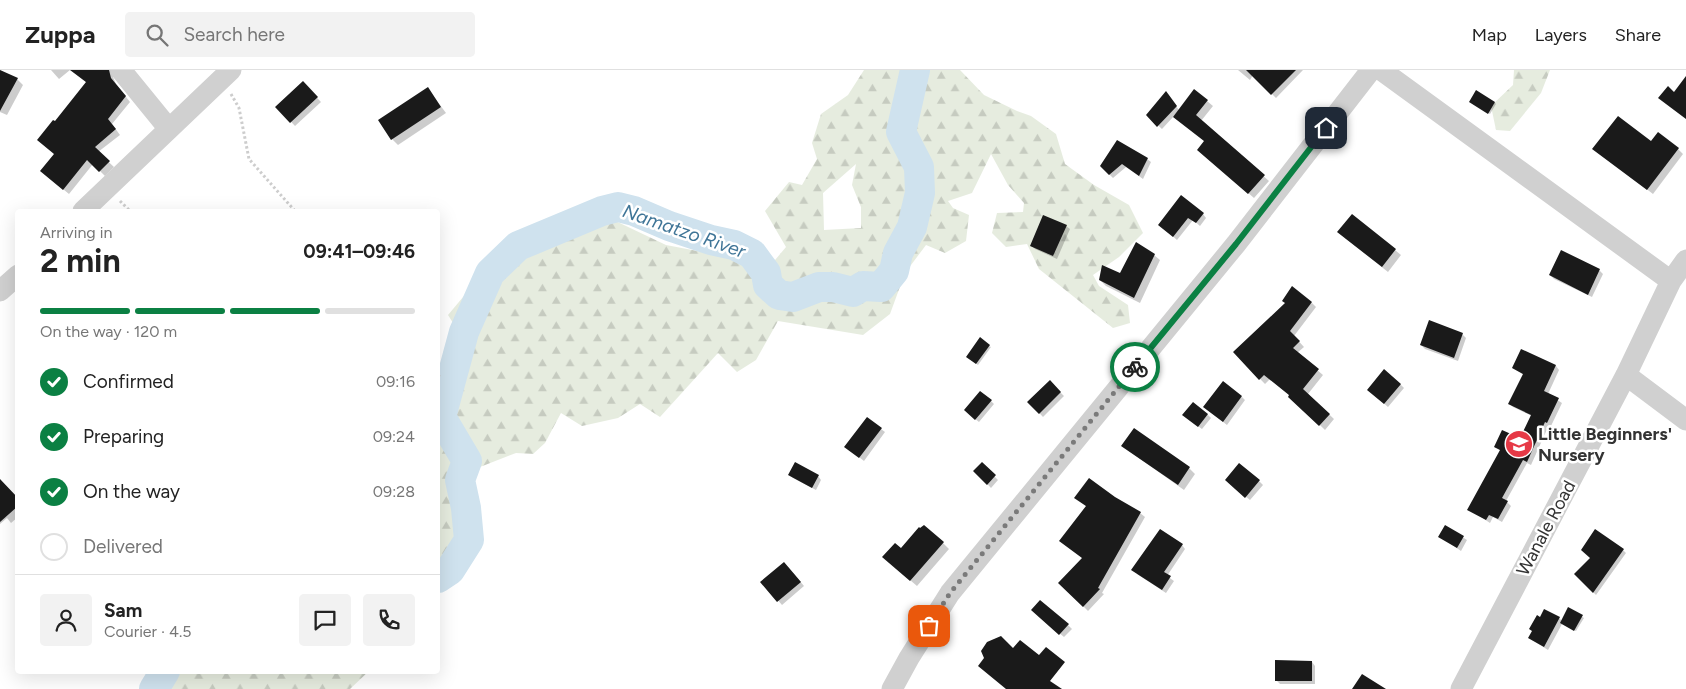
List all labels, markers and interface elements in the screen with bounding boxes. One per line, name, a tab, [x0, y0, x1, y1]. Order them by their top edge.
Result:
search box	[125, 12, 475, 57]
text: Zuppa	[25, 20, 95, 49]
icon: search	[143, 21, 171, 49]
text: Search here	[183, 23, 285, 46]
text: Map	[1472, 24, 1507, 46]
text: Layers	[1535, 24, 1587, 46]
text: Share	[1615, 24, 1661, 46]
pin	[1305, 107, 1347, 149]
icon: home	[1312, 114, 1340, 142]
water label: Namatzo River	[620, 199, 749, 263]
text: Arriving in	[40, 223, 112, 242]
text: 09:41–09:46	[303, 240, 415, 263]
text: 2 min	[40, 242, 121, 280]
text: On the way · 120 m	[40, 322, 177, 341]
courier	[1110, 342, 1160, 392]
icon: bike	[1121, 353, 1149, 381]
icon: check	[40, 368, 68, 396]
text: Confirmed	[83, 370, 174, 393]
text: 09:16	[376, 372, 415, 391]
icon: check	[40, 423, 68, 451]
place label: Little Beginners' Nursery	[1538, 423, 1672, 466]
text: Preparing	[83, 425, 164, 448]
text: 09:24	[373, 427, 415, 446]
school or university icon: Little Beginners' Nursery	[1504, 429, 1534, 459]
street label: Wanale Road	[1512, 477, 1580, 579]
icon: check	[40, 478, 68, 506]
text: On the way	[83, 480, 180, 503]
text: 09:28	[373, 482, 415, 501]
text: Delivered	[83, 535, 163, 558]
button: person	[40, 594, 92, 646]
button: chat	[299, 594, 351, 646]
button: phone	[363, 594, 415, 646]
text: Sam	[104, 599, 142, 622]
pin	[908, 605, 950, 647]
icon: bag	[915, 612, 943, 640]
text: Courier · 4.5	[104, 622, 191, 641]

